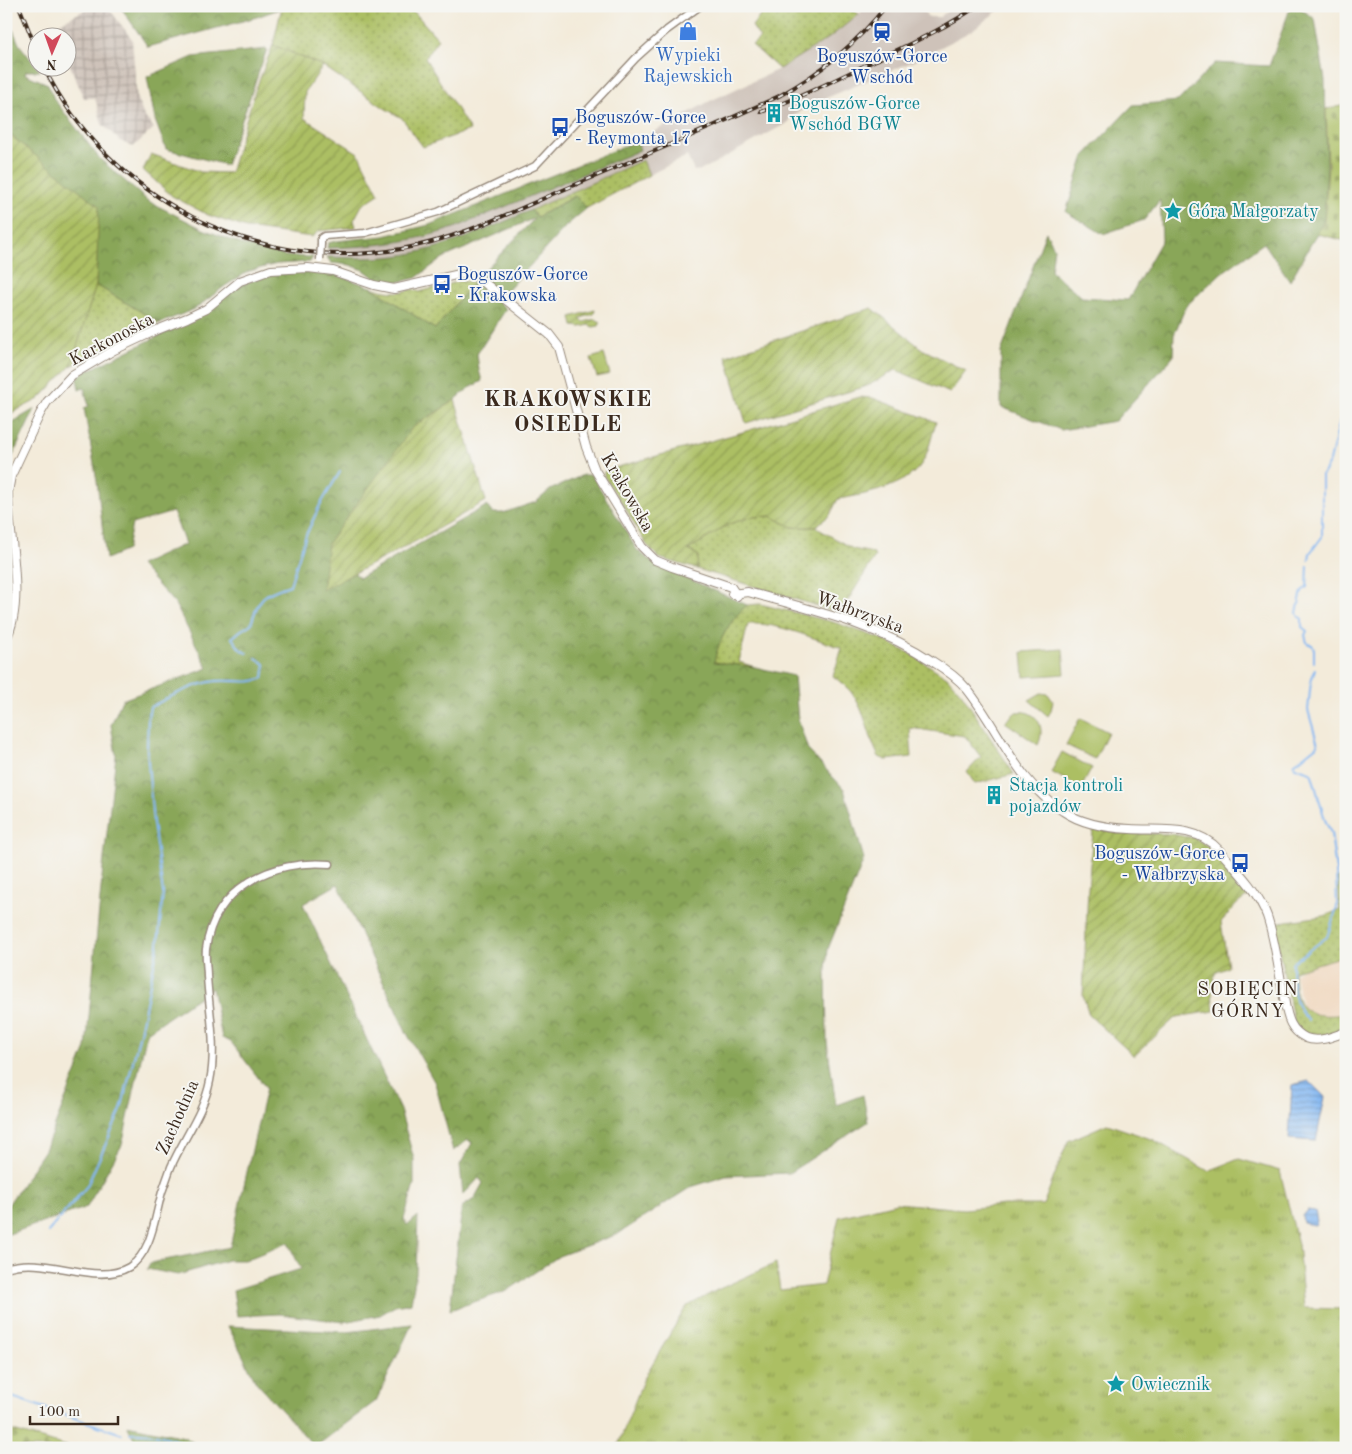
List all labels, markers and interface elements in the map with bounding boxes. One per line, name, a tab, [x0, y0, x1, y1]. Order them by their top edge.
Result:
shop icon: Wypieki Rajewskich	[677, 20, 699, 42]
station icon: Boguszów-Gorce Wschód	[871, 21, 893, 43]
north arrow	[28, 28, 78, 78]
place label: Wypieki Rajewskich	[643, 47, 733, 86]
place label: Boguszów-Gorce Wschód	[816, 48, 948, 87]
text: N	[46, 57, 57, 71]
place label: Boguszów-Gorce Wschód BGW	[789, 95, 920, 134]
building icon: Boguszów-Gorce Wschód BGW	[763, 102, 785, 124]
place label: Boguszów-Gorce - Reymonta 17	[575, 109, 706, 148]
bus stop icon: Boguszów-Gorce - Reymonta 17	[549, 116, 571, 138]
place icon: Góra Małgorzaty	[1162, 200, 1184, 222]
place label: Góra Małgorzaty	[1188, 203, 1319, 221]
place label: Boguszów-Gorce - Krakowska	[457, 266, 588, 305]
bus stop icon: Boguszów-Gorce - Krakowska	[431, 273, 453, 295]
street label: Karkonoska	[66, 310, 157, 370]
district label: KRAKOWSKIE OSIEDLE	[484, 389, 652, 436]
street label: Krakowska	[597, 450, 657, 535]
street label: Wałbrzyska	[813, 589, 906, 637]
place label: Stacja kontroli pojazdów	[1009, 777, 1123, 816]
building icon: Stacja kontroli pojazdów	[983, 784, 1005, 806]
place label: Boguszów-Gorce - Wałbrzyska	[1094, 845, 1225, 884]
bus stop icon: Boguszów-Gorce - Wałbrzyska	[1229, 852, 1251, 874]
district label: SOBIĘCIN GÓRNY	[1197, 981, 1299, 1022]
street label: Zachodnia	[153, 1077, 202, 1158]
place icon: Owiecznik	[1105, 1373, 1127, 1395]
place label: Owiecznik	[1131, 1376, 1210, 1394]
scale bar	[30, 1394, 118, 1426]
text: 100 m	[38, 1405, 80, 1420]

